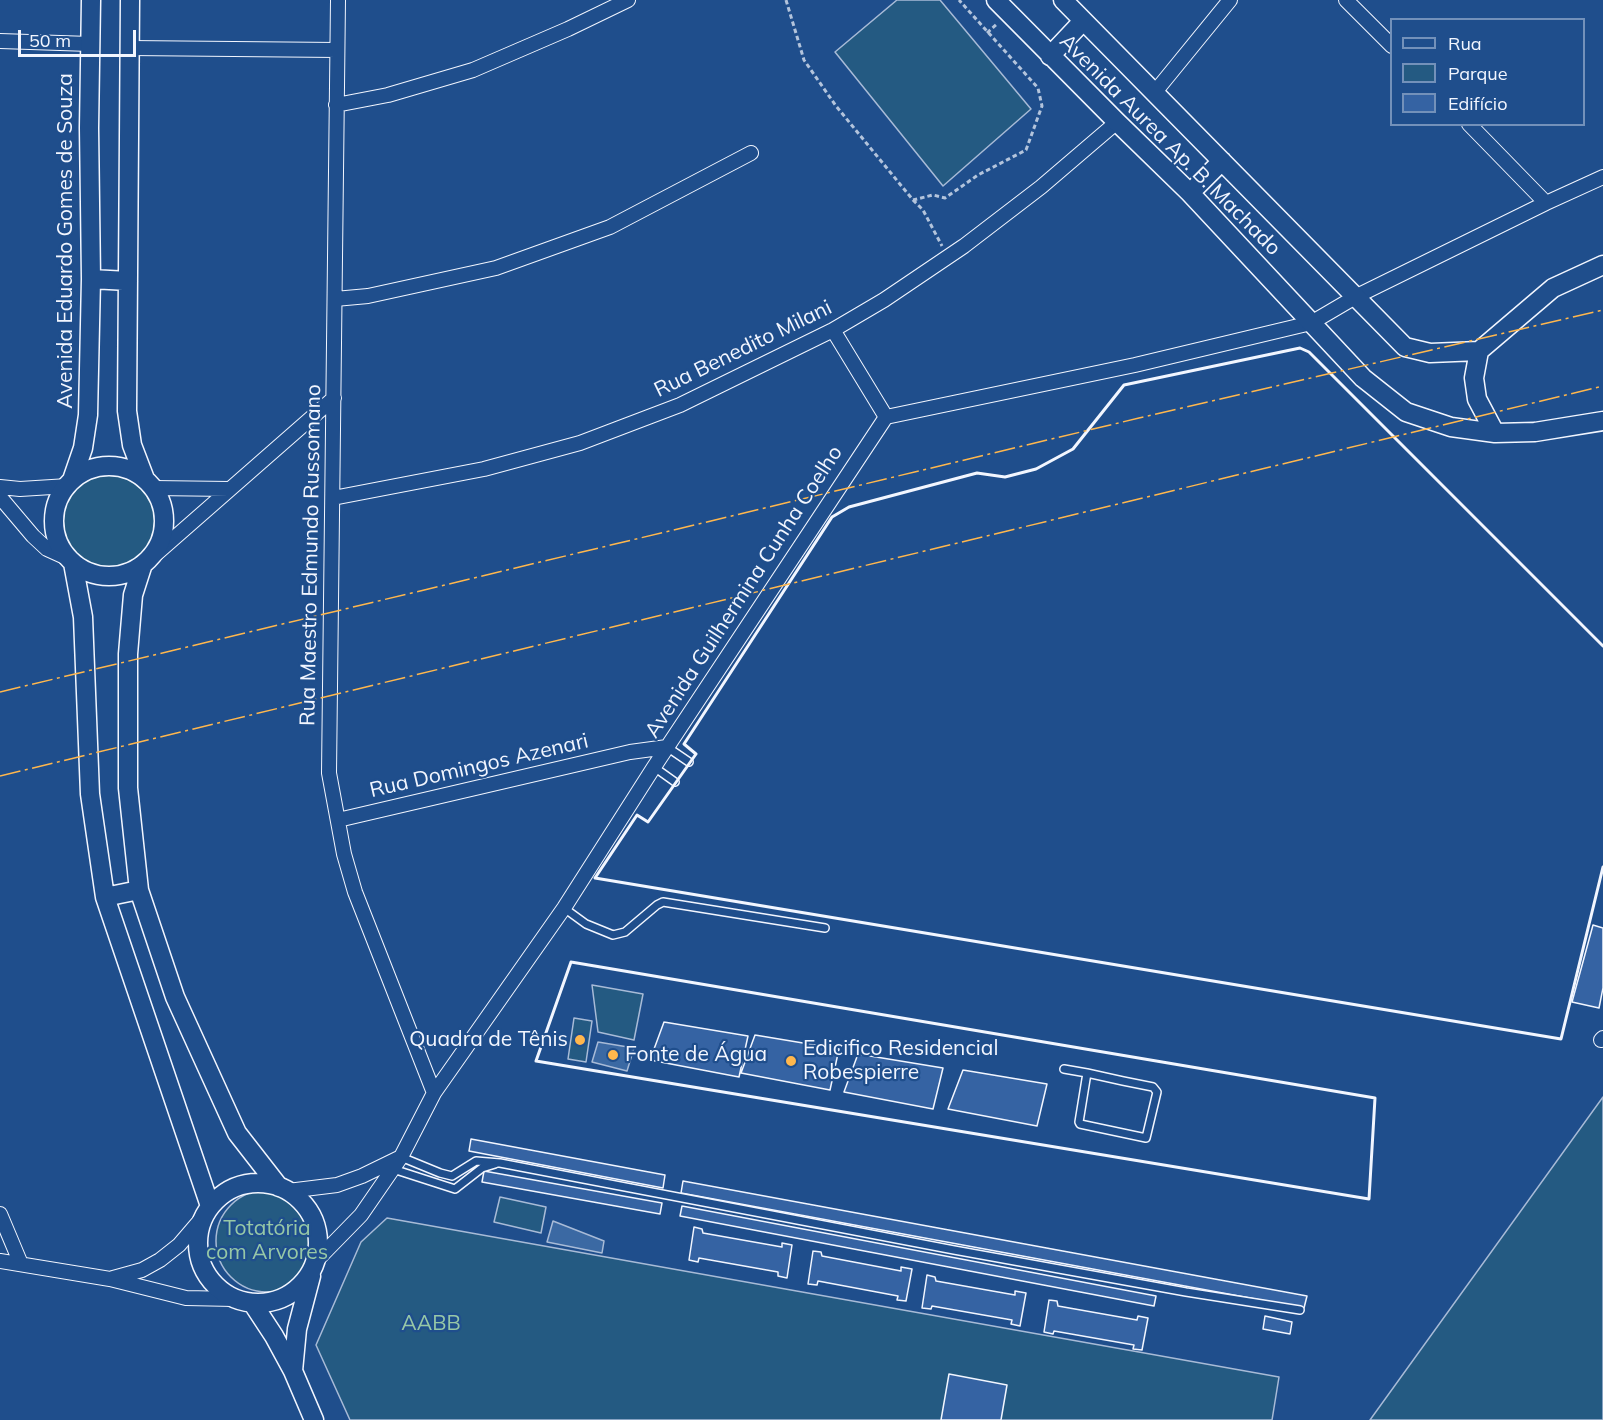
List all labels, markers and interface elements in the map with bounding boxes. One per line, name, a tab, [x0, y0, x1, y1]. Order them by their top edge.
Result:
scale bar	[21, 18, 140, 56]
legend	[1390, 18, 1585, 126]
text: 50 m	[29, 29, 71, 52]
street label: Avenida Aurea Ap. B. Machado	[1054, 29, 1286, 261]
text: Rua	[1448, 32, 1482, 55]
text: Parque	[1448, 62, 1507, 85]
street label: Avenida Eduardo Gomes de Souza	[53, 73, 79, 409]
text: Edifício	[1448, 92, 1507, 115]
street label: Rua Benedito Milani	[650, 295, 836, 403]
street label: Rua Maestro Edmundo Russomano	[295, 384, 327, 726]
street label: Avenida Guilhermina Cunha Coelho	[640, 441, 848, 743]
street label: Rua Domingos Azenari	[367, 729, 591, 803]
place label: Quadra de Tênis	[409, 1027, 568, 1053]
marker: Quadra de Tênis	[573, 1033, 587, 1047]
place label: Edicifico Residencial Robespierre	[803, 1036, 998, 1086]
place label: Fonte de Água	[625, 1042, 767, 1068]
marker: Fonte de Água	[606, 1048, 620, 1062]
marker: Edicifico Residencial Robespierre	[784, 1054, 798, 1068]
park label: Totatória com Arvores	[206, 1216, 328, 1266]
park label: AABB	[401, 1311, 461, 1337]

